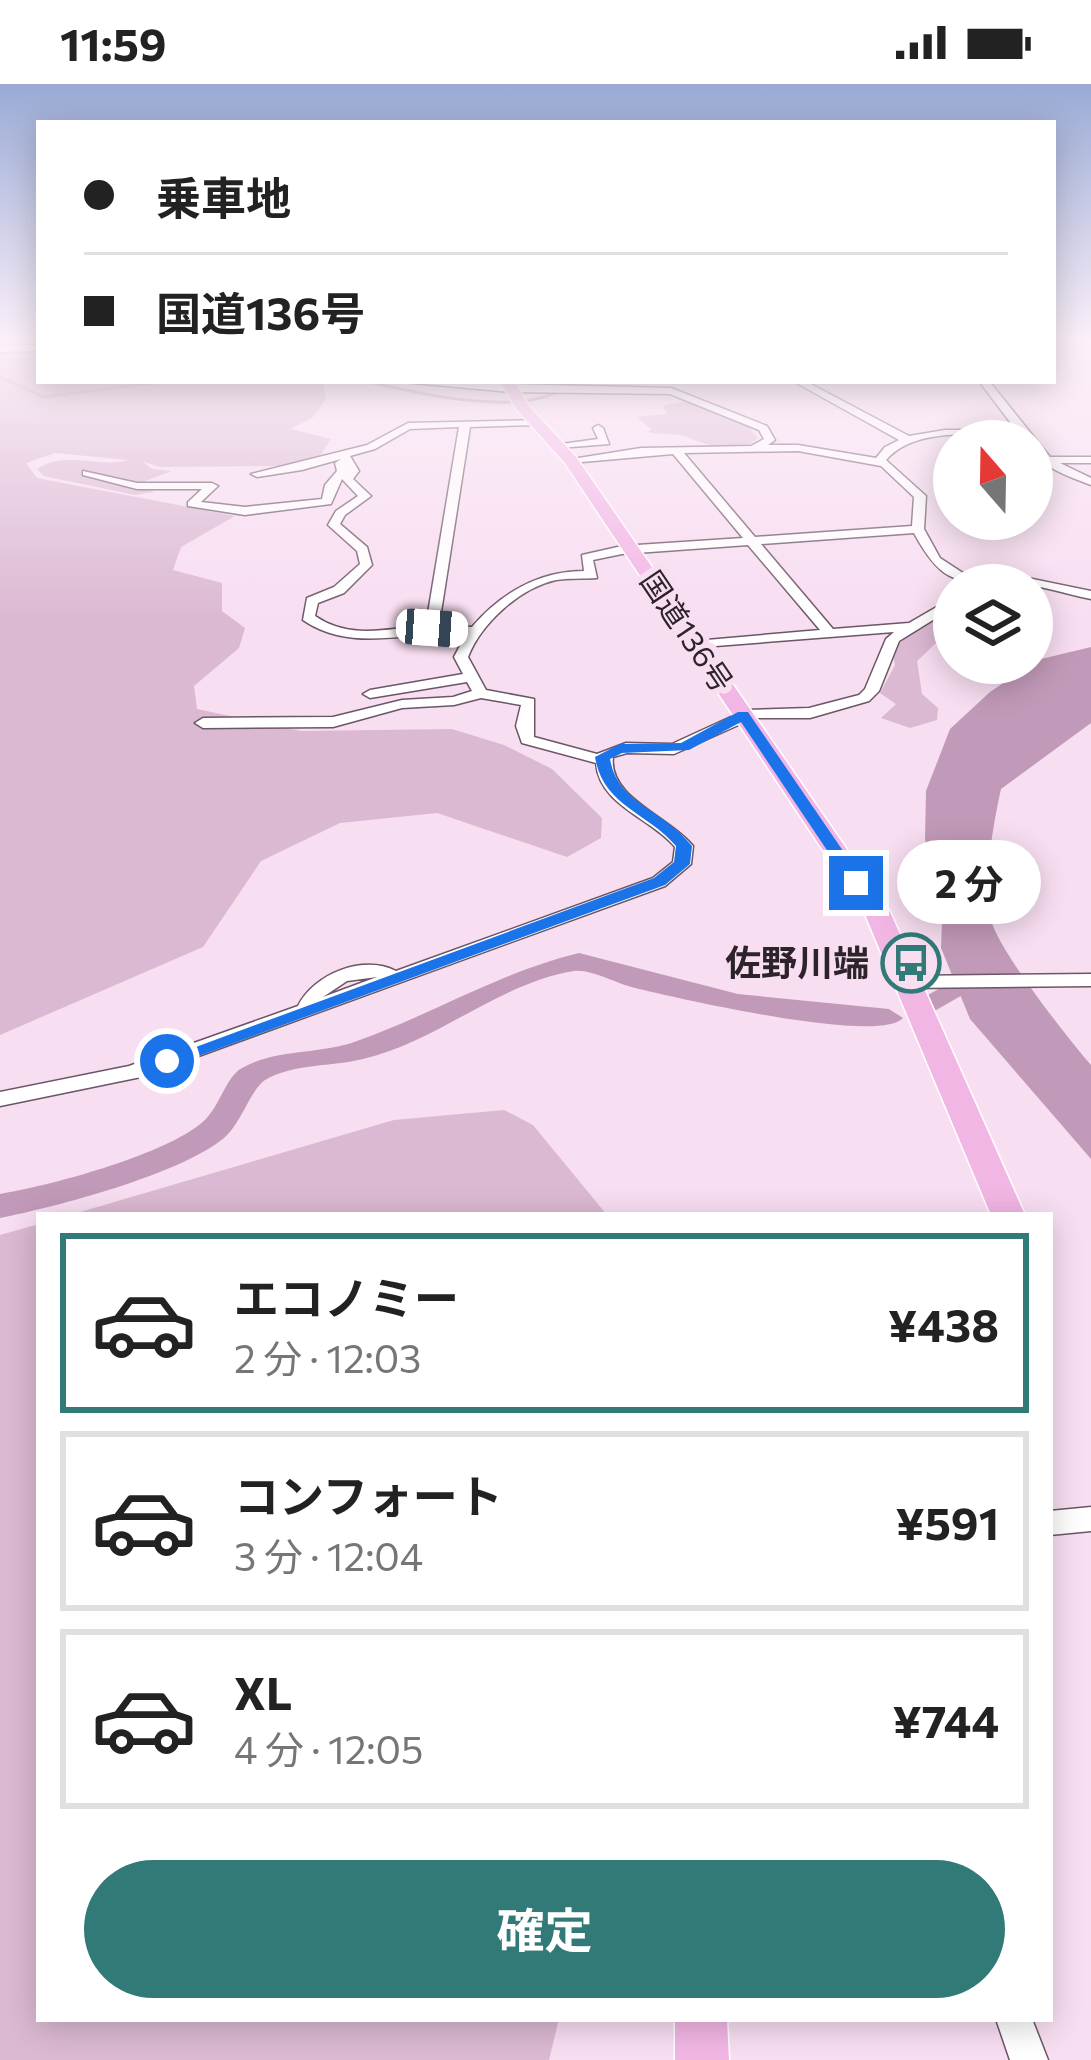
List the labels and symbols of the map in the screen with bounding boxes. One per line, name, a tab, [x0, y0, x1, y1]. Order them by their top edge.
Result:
north arrow	[933, 420, 1053, 540]
street label: 国道136号	[634, 563, 742, 698]
car	[395, 608, 469, 648]
callout: 2 分	[898, 841, 1042, 925]
route end	[829, 856, 883, 910]
bus stop icon: 佐野川端	[880, 932, 942, 994]
place label: 佐野川端	[725, 939, 869, 983]
route start	[140, 1034, 194, 1088]

